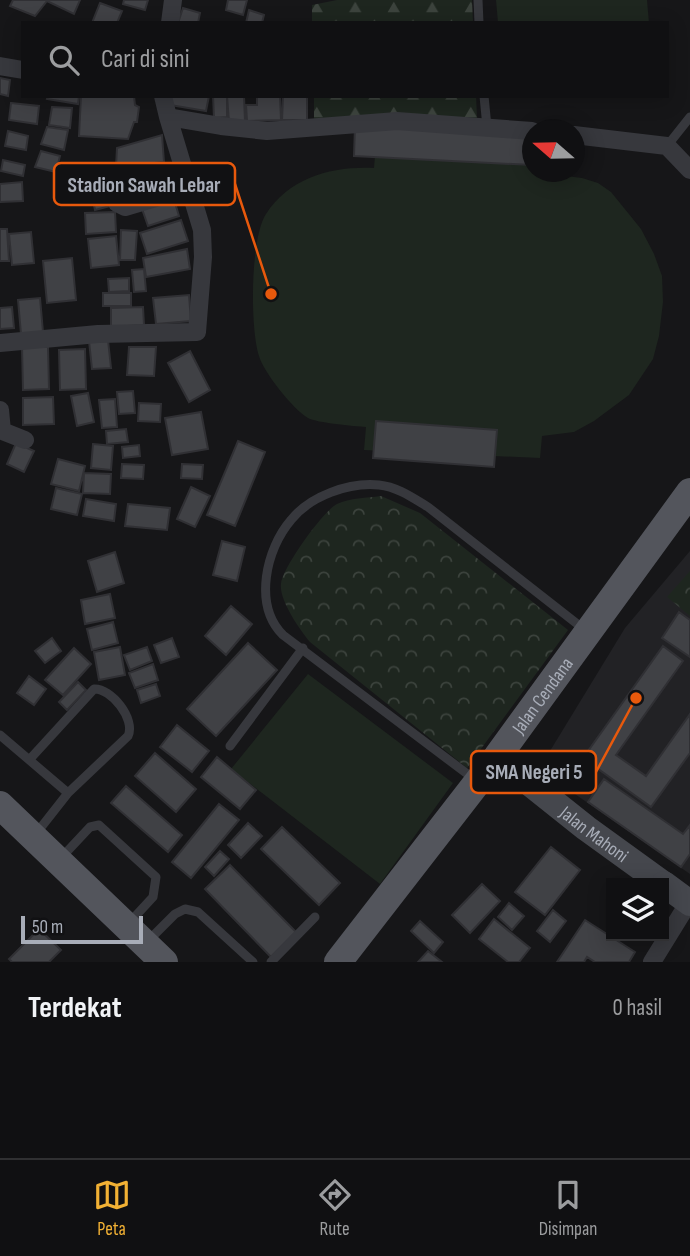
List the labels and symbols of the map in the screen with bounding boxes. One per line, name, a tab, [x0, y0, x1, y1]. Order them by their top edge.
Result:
north arrow	[522, 119, 585, 182]
callout: Stadion Sawah Lebar	[54, 163, 235, 205]
text: Stadion Sawah Lebar	[67, 173, 221, 198]
street label: Jalan Cendana	[507, 653, 579, 739]
callout: SMA Negeri 5	[471, 751, 596, 793]
text: SMA Negeri 5	[485, 760, 583, 785]
street label: Jalan Mahoni	[554, 801, 632, 868]
scale bar	[21, 913, 144, 945]

